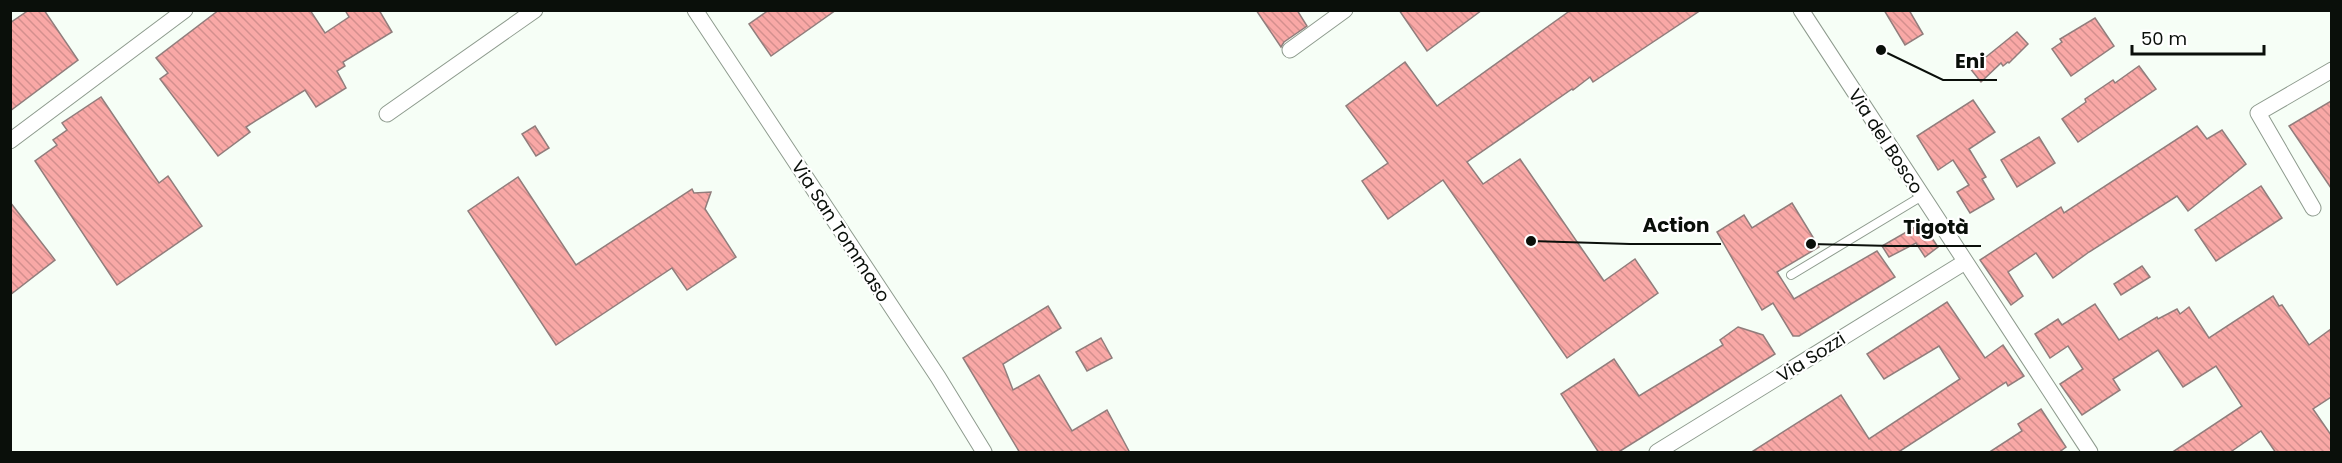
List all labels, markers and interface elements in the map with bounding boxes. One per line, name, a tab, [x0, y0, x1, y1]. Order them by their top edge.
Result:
scale bar	[2132, 18, 2264, 56]
text: 50 m	[2141, 26, 2187, 51]
callout: Eni	[1943, 42, 1997, 80]
text: Eni	[1955, 47, 1985, 75]
street label: Via del Bosco	[1843, 84, 1929, 198]
street label: Via San Tommaso	[786, 155, 896, 307]
callout: Action	[1630, 206, 1721, 244]
callout: Tigotà	[1891, 208, 1981, 246]
text: Action	[1642, 211, 1710, 239]
text: Tigotà	[1903, 213, 1969, 241]
street label: Via Sozzi	[1772, 326, 1850, 388]

